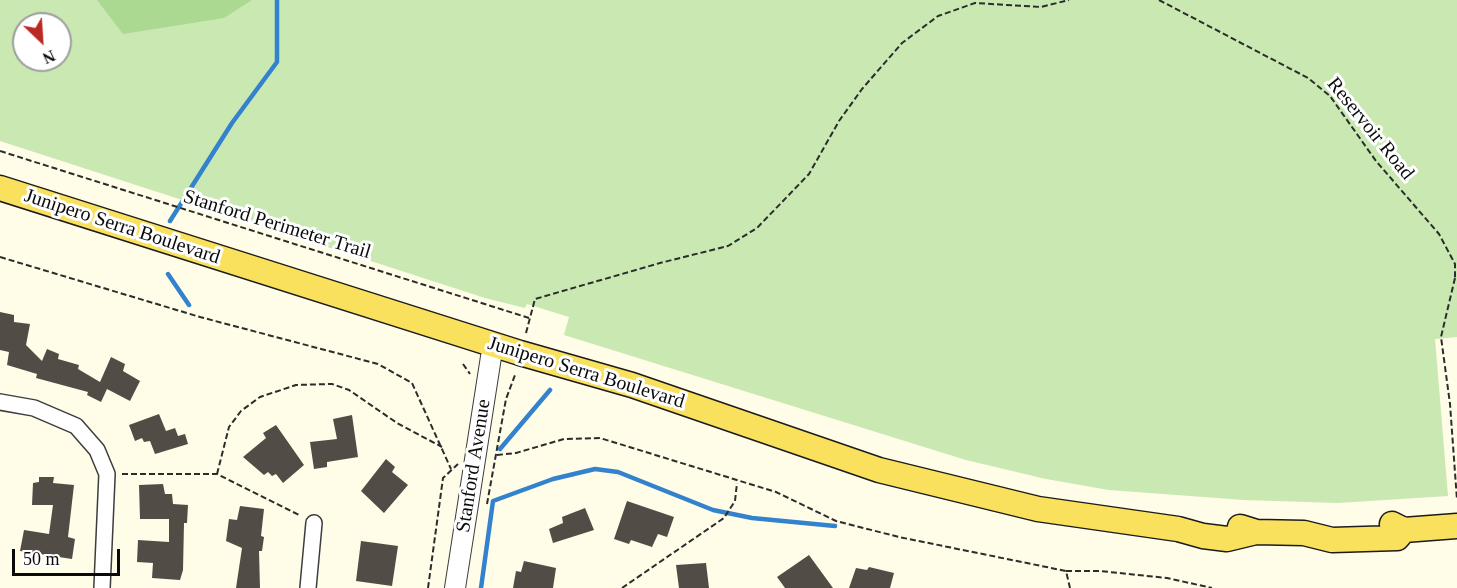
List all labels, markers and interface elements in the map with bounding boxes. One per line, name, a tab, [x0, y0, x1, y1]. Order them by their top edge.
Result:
north arrow	[12, 12, 72, 72]
text: N	[40, 47, 58, 67]
street label: Reservoir Road	[1321, 73, 1419, 185]
street label: Junipero Serra Boulevard	[21, 184, 223, 270]
street label: Stanford Perimeter Trail	[180, 185, 374, 265]
street label: Junipero Serra Boulevard	[485, 332, 687, 414]
street label: Stanford Avenue	[452, 398, 496, 534]
scale bar	[15, 537, 123, 575]
text: 50 m	[23, 549, 60, 569]

